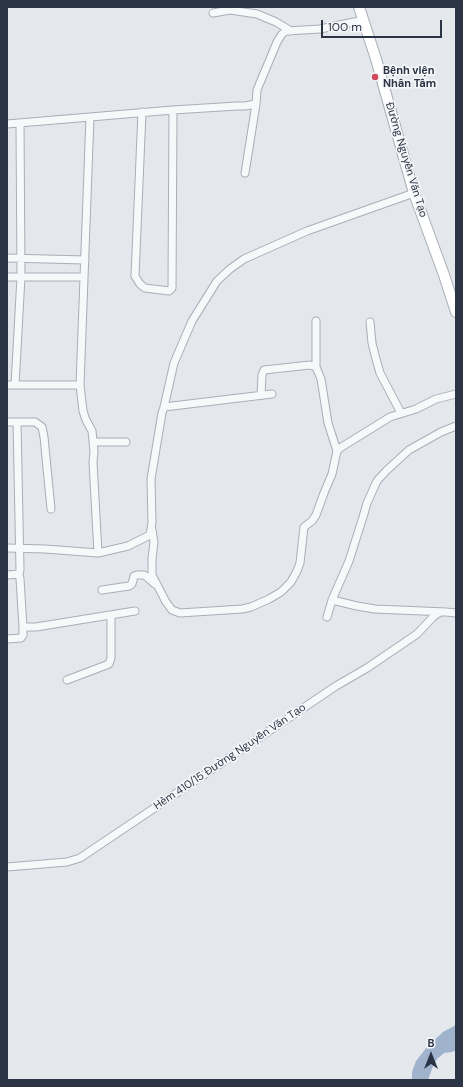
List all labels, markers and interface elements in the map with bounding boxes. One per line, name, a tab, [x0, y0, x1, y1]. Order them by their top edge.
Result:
scale bar	[323, 12, 444, 38]
text: 100 m	[328, 19, 362, 35]
place label: Bệnh viện Nhân Tâm	[383, 64, 436, 90]
marker: Bệnh viện Nhân Tâm	[370, 72, 380, 82]
street label: Đường Nguyễn Văn Tạo	[382, 101, 430, 219]
street label: Hẻm 410/15 Đường Nguyễn Văn Tạo	[151, 701, 309, 813]
north arrow	[411, 1035, 451, 1075]
text: B	[427, 1036, 435, 1050]

